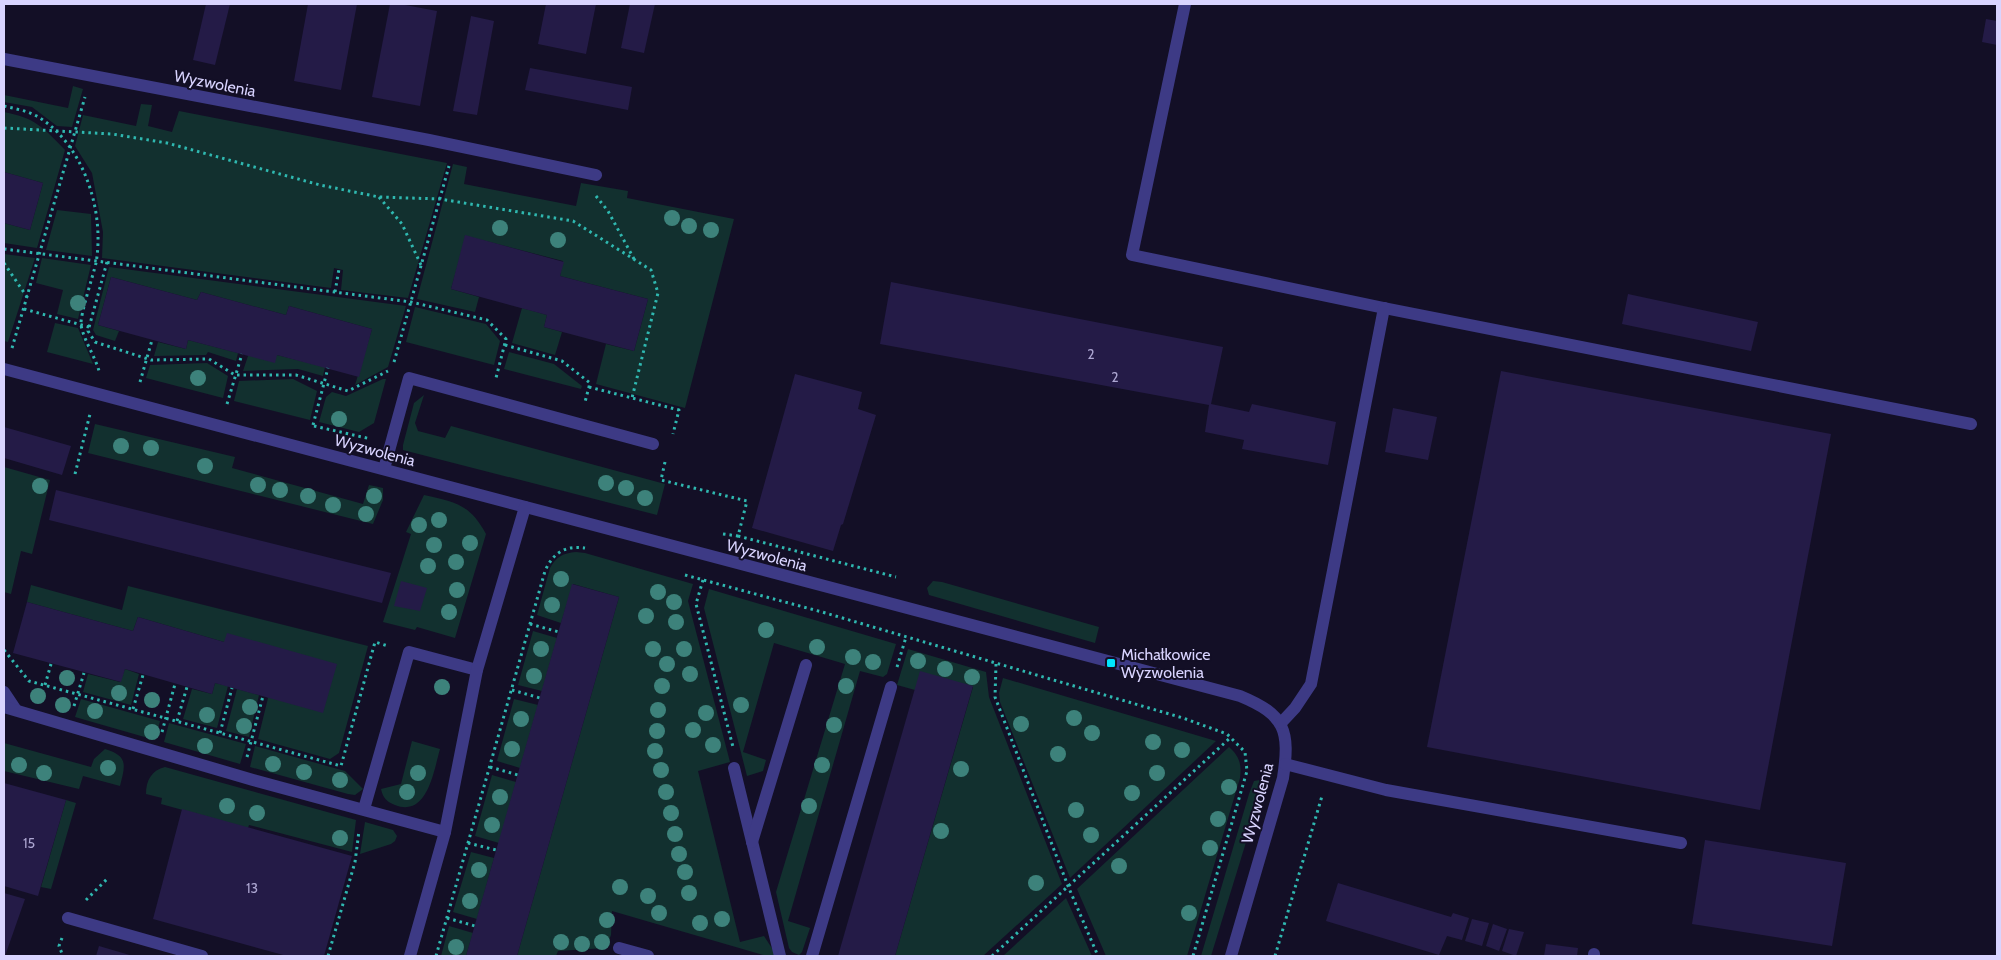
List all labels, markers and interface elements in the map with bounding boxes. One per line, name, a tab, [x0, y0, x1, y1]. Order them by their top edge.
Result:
street label: Wyzwolenia	[172, 66, 258, 101]
house number: 2	[1087, 345, 1095, 363]
house number: 2	[1111, 368, 1119, 386]
street label: Wyzwolenia	[332, 431, 418, 470]
street label: Wyzwolenia	[724, 536, 810, 575]
place label: Michałkowice Wyzwolenia	[1121, 645, 1211, 682]
marker: Michałkowice Wyzwolenia	[1105, 657, 1117, 669]
street label: Wyzwolenia	[1238, 760, 1277, 846]
house number: 15	[23, 834, 35, 852]
house number: 13	[246, 879, 258, 897]

